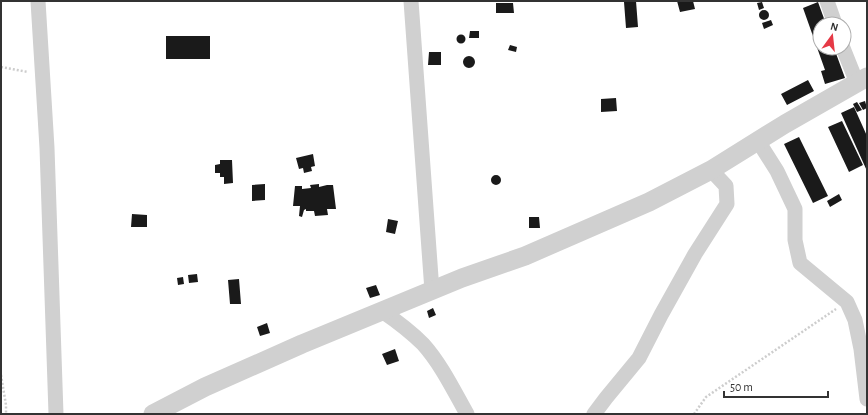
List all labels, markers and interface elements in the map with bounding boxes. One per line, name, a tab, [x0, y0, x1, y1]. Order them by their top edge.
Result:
north arrow	[812, 16, 852, 56]
text: N	[829, 21, 840, 33]
scale bar	[724, 373, 828, 399]
text: 50 m	[730, 381, 753, 393]

